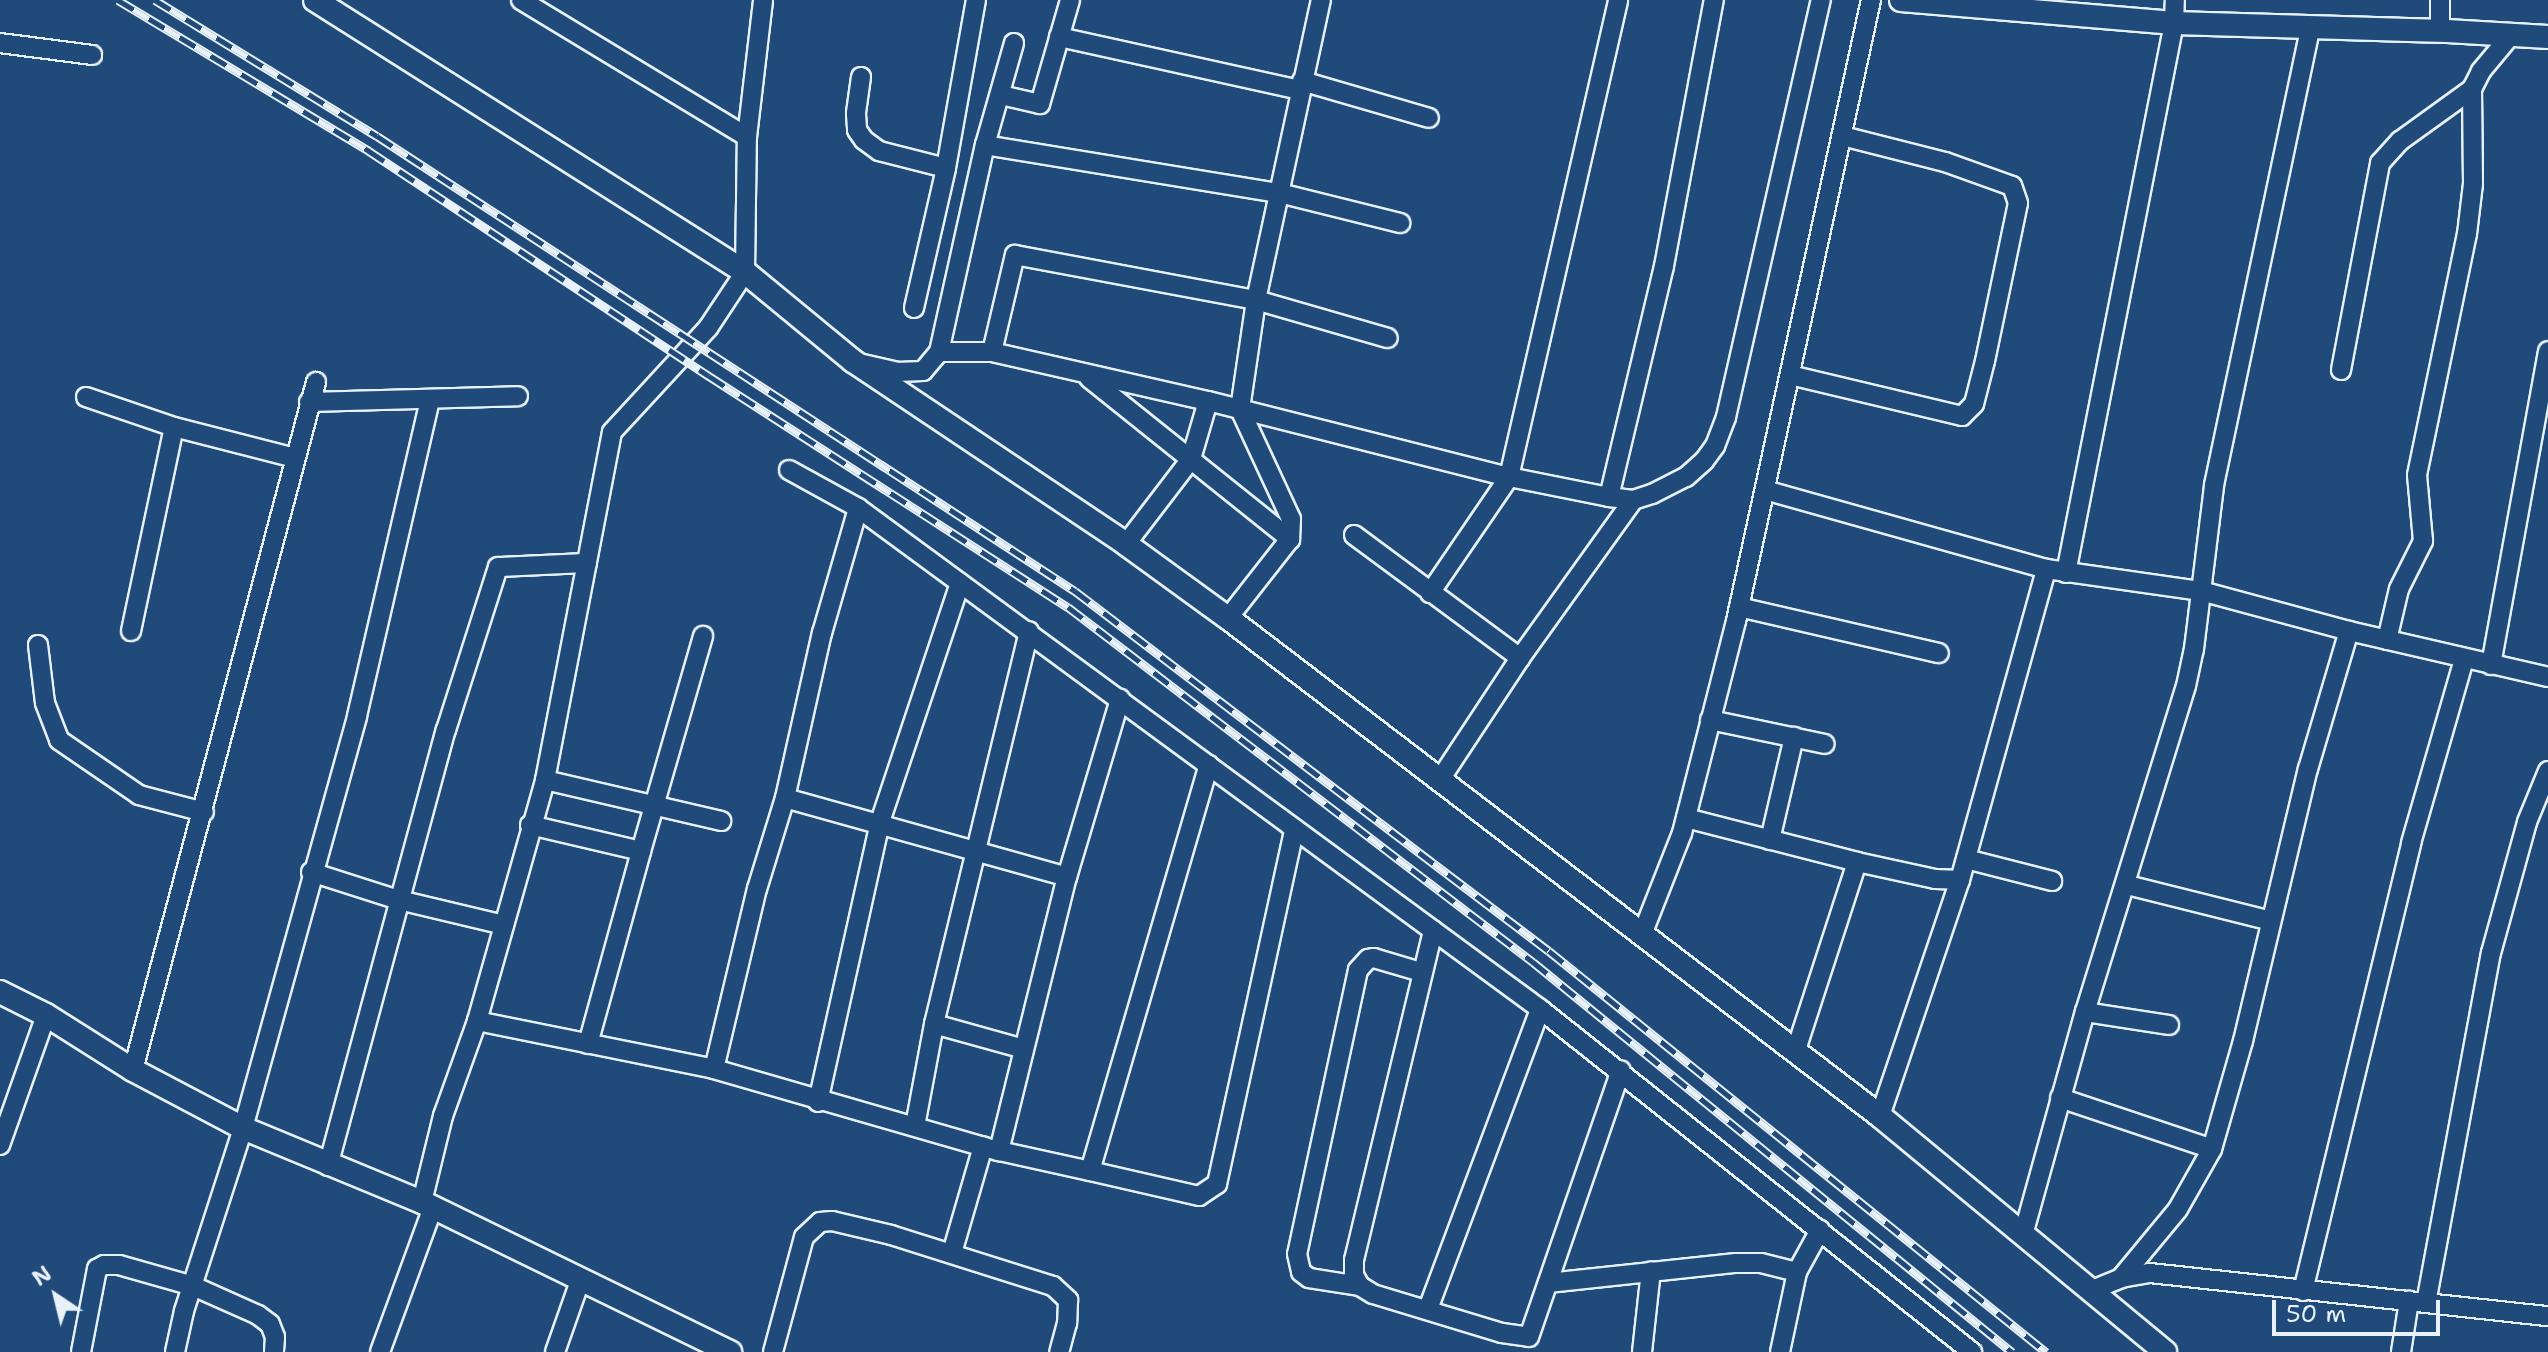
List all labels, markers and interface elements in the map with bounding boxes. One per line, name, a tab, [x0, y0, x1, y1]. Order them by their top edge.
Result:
north arrow	[16, 1256, 96, 1336]
text: N	[26, 1259, 57, 1293]
scale bar	[2276, 1284, 2444, 1334]
text: 50 m	[2286, 1298, 2346, 1330]

